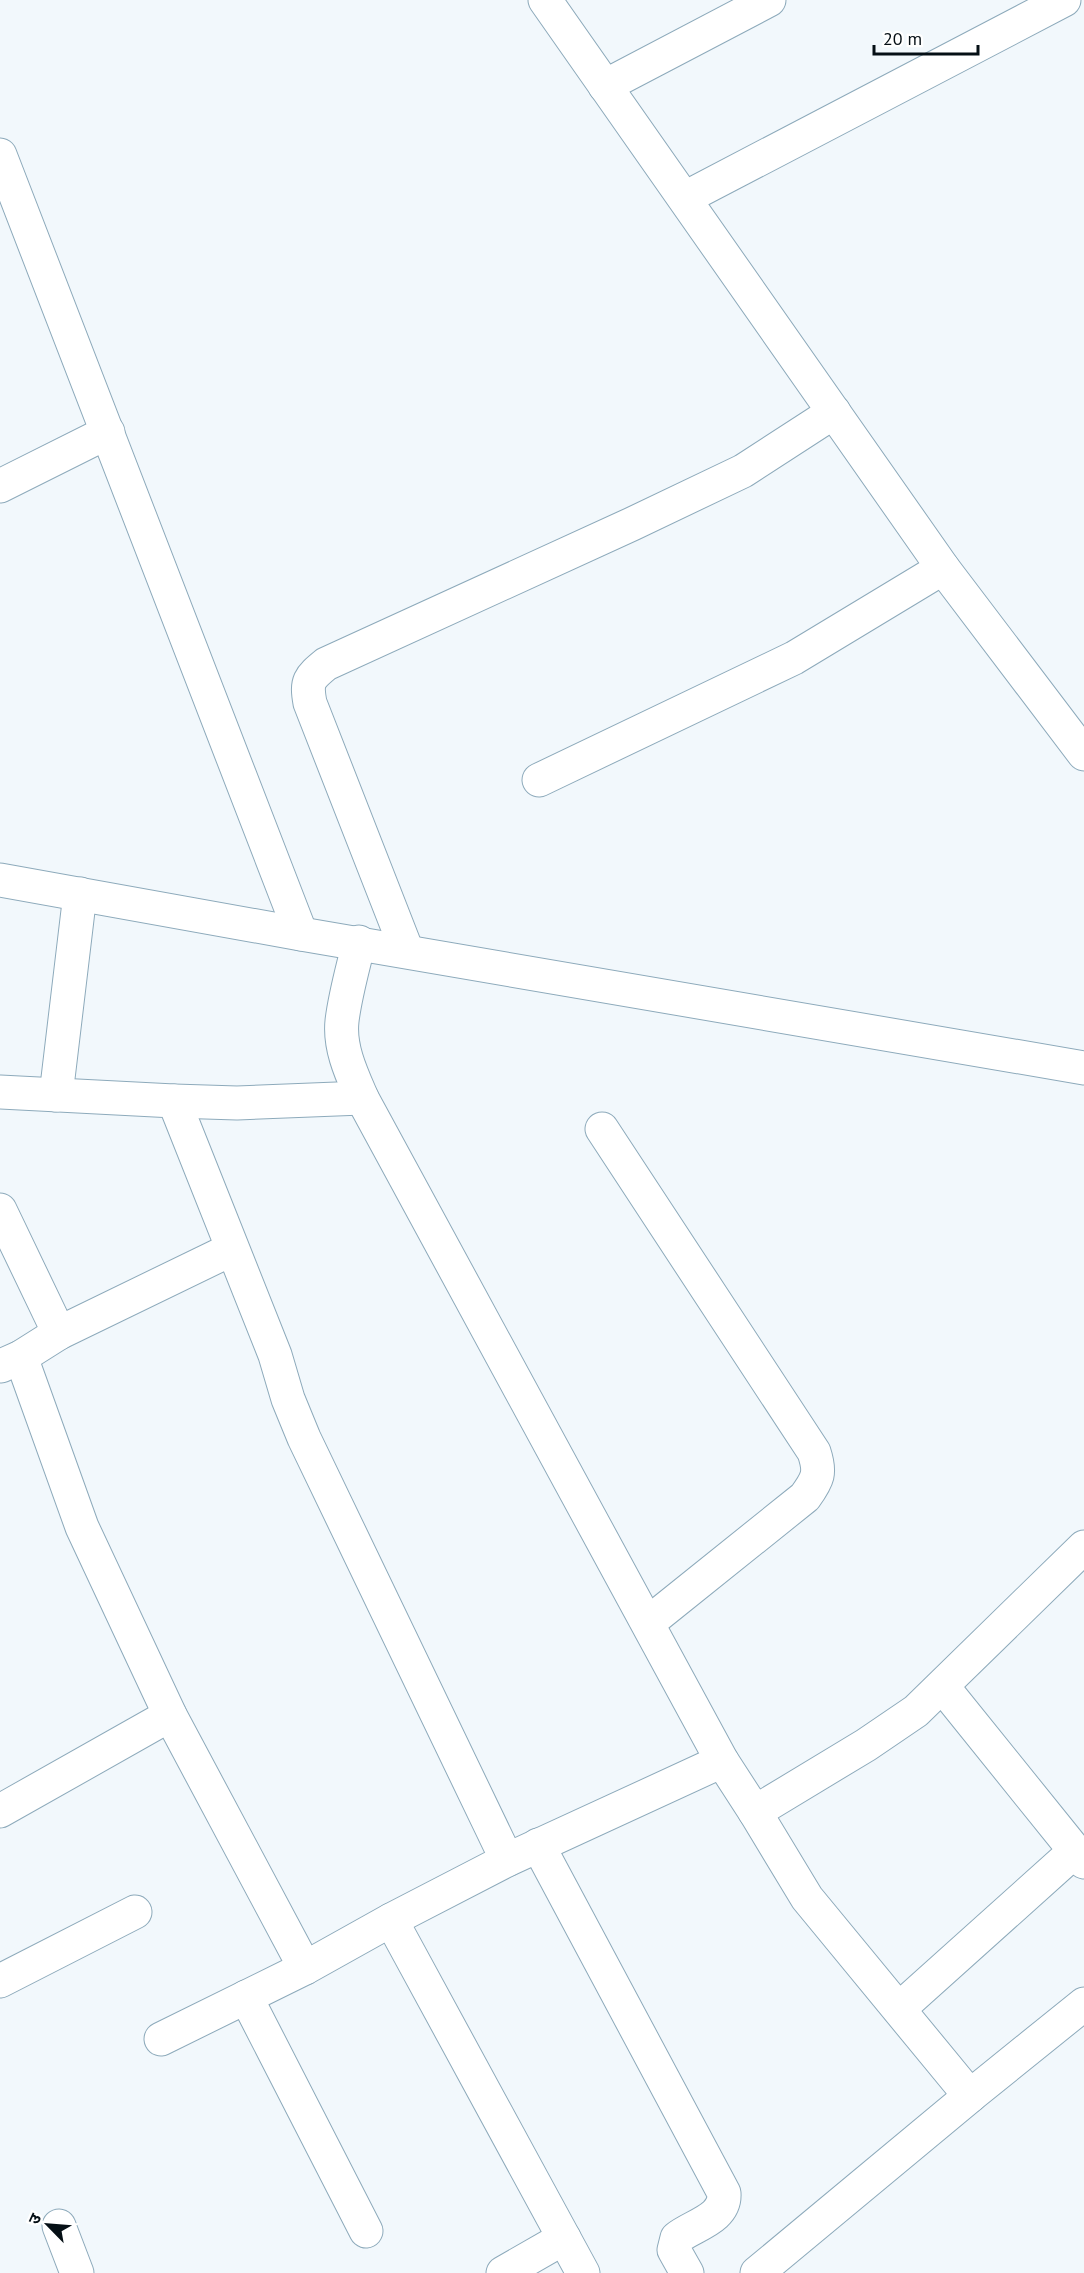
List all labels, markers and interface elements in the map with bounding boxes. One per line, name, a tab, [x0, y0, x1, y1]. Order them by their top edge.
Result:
scale bar	[874, 18, 978, 56]
text: 20 m	[883, 27, 922, 50]
north arrow	[18, 2195, 78, 2255]
text: उ	[23, 2210, 46, 2227]

